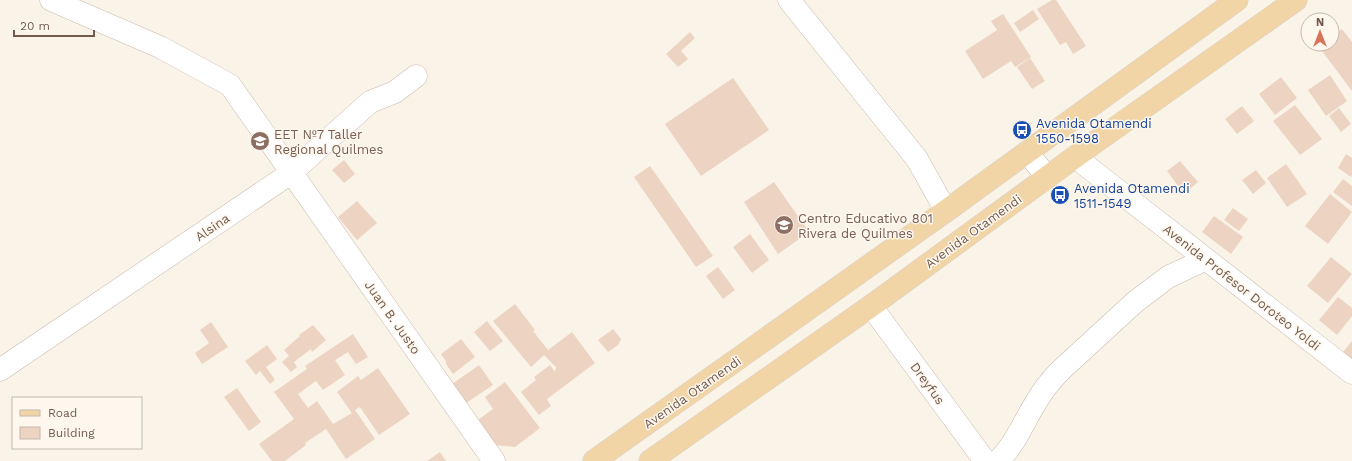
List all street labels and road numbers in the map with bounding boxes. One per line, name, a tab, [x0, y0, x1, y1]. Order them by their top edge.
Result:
street label: Avenida Otamendi	[922, 191, 1024, 271]
street label: Alsina	[192, 210, 233, 244]
street label: Avenida Profesor Doroteo Yoldi	[1160, 221, 1323, 353]
street label: Juan B. Justo	[362, 278, 424, 357]
street label: Avenida Otamendi	[641, 353, 744, 432]
street label: Dreyfus	[907, 359, 948, 407]

